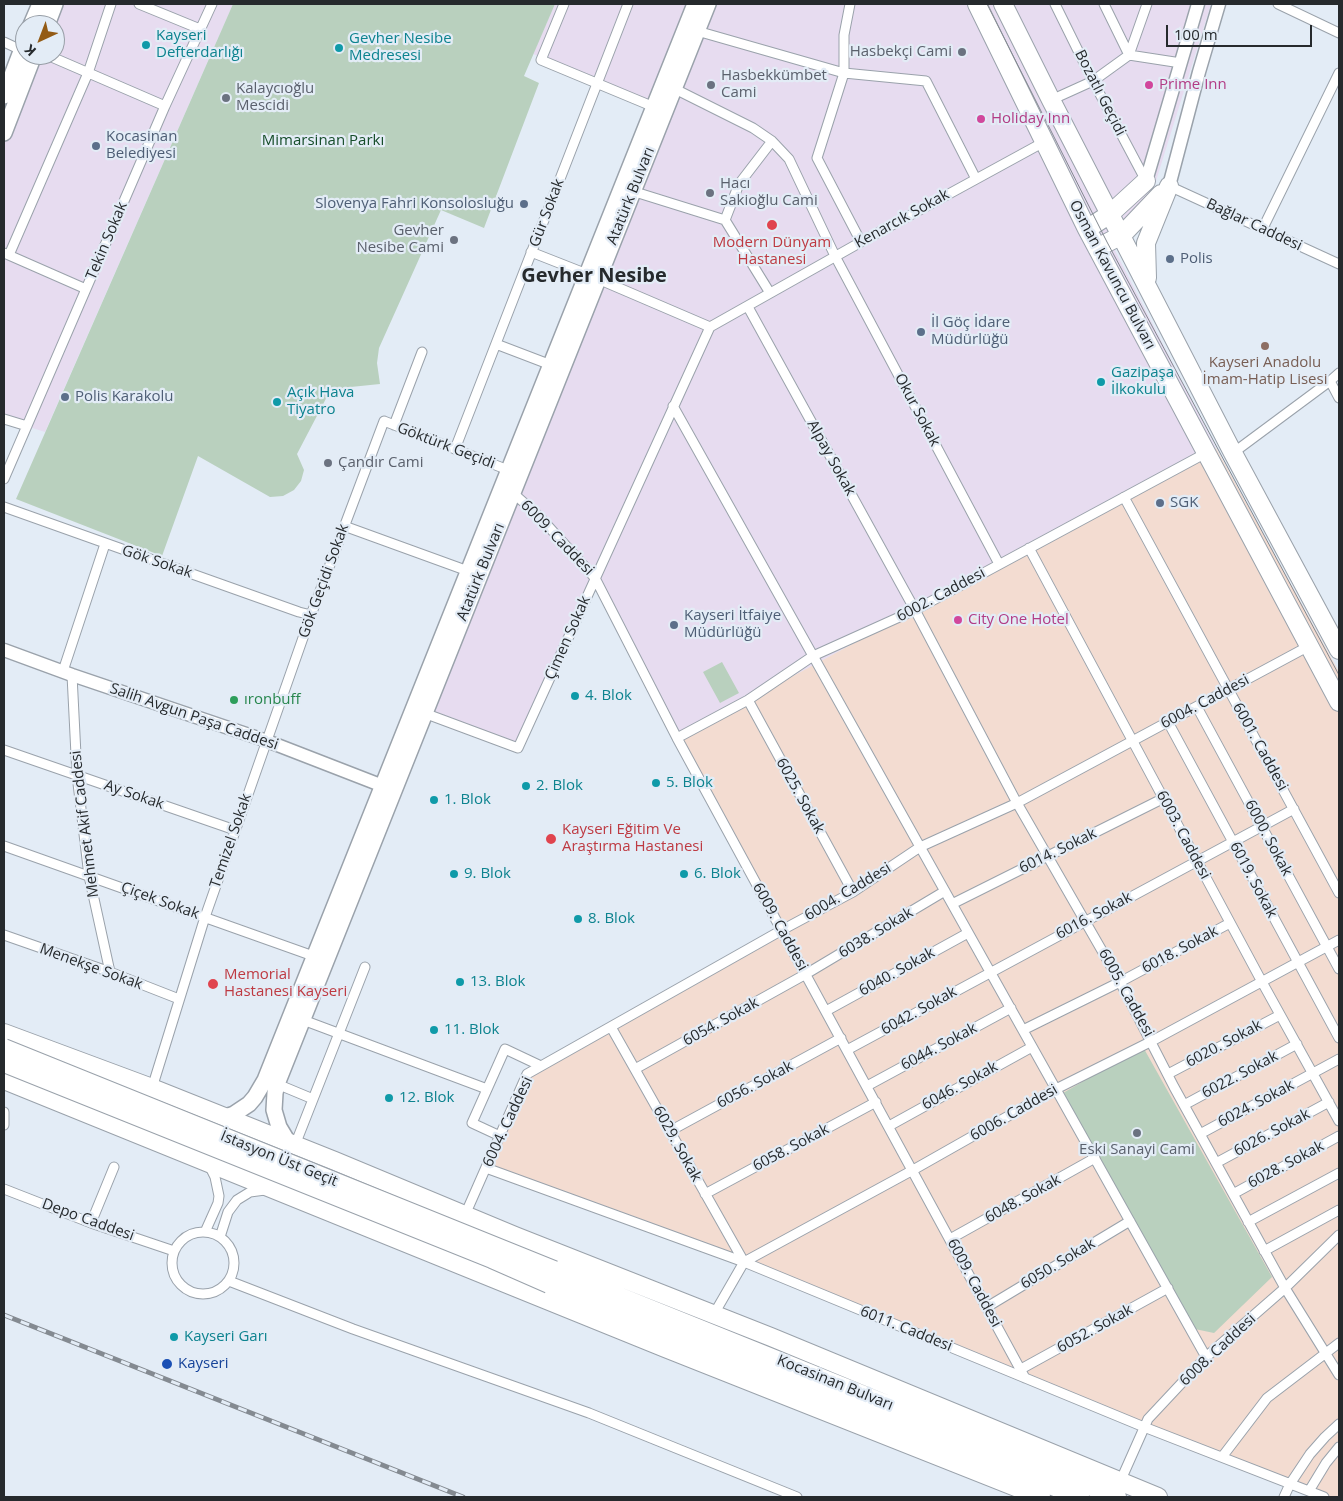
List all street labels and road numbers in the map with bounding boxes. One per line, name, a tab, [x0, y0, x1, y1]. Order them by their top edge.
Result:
street label: Bozatlı Geçidi	[1071, 47, 1129, 139]
street label: Atatürk Bulvarı	[603, 144, 659, 248]
street label: Gür Sokak	[526, 176, 568, 250]
street label: Kenarcık Sokak	[852, 186, 952, 252]
street label: Bağlar Caddesi	[1203, 195, 1305, 255]
street label: Osman Kavuncu Bulvarı	[1065, 197, 1159, 353]
street label: Tekin Sokak	[83, 199, 131, 283]
street label: Okur Sokak	[890, 370, 944, 450]
street label: Alpay Sokak	[803, 417, 859, 499]
street label: Göktürk Geçidi	[394, 419, 498, 473]
street label: 6009. Caddesi	[517, 497, 597, 579]
street label: Atatürk Bulvarı	[453, 520, 509, 624]
street label: Gök Geçidi Sokak	[295, 521, 353, 641]
street label: Gök Sokak	[120, 542, 194, 582]
street label: 6002. Caddesi	[894, 564, 988, 626]
street label: Çimen Sokak	[541, 593, 595, 683]
street label: 6004. Caddesi	[1158, 671, 1252, 733]
street label: Salih Avgun Paşa Caddesi	[107, 680, 281, 754]
street label: 6001. Caddesi	[1228, 700, 1292, 794]
street label: Mehmet Akif Caddesi	[67, 749, 103, 899]
street label: 6025. Sokak	[772, 755, 828, 837]
street label: Ay Sokak	[102, 776, 166, 814]
street label: 6003. Caddesi	[1152, 788, 1214, 882]
street label: Temizel Sokak	[206, 791, 256, 891]
street label: 6000. Sokak	[1240, 797, 1296, 879]
street label: 6014. Sokak	[1017, 825, 1099, 877]
street label: 6019. Sokak	[1225, 839, 1281, 921]
street label: 6004. Caddesi	[802, 859, 894, 925]
street label: Çiçek Sokak	[118, 879, 202, 923]
street label: 6009. Caddesi	[748, 880, 812, 974]
street label: 6016. Sokak	[1053, 888, 1135, 944]
street label: 6038. Sokak	[836, 904, 916, 962]
street label: 6018. Sokak	[1139, 922, 1221, 978]
street label: Menekşe Sokak	[37, 940, 145, 994]
street label: 6040. Sokak	[856, 944, 938, 1000]
street label: 6005. Caddesi	[1094, 946, 1158, 1040]
street label: 6042. Sokak	[878, 983, 960, 1039]
street label: 6054. Sokak	[680, 994, 762, 1050]
street label: 6020. Sokak	[1183, 1016, 1265, 1072]
street label: 6044. Sokak	[898, 1019, 980, 1075]
street label: 6022. Sokak	[1199, 1047, 1281, 1103]
street label: 6056. Sokak	[714, 1057, 796, 1113]
street label: 6046. Sokak	[919, 1058, 1001, 1114]
street label: 6004. Caddesi	[479, 1074, 537, 1170]
street label: 6024. Sokak	[1215, 1076, 1297, 1132]
street label: 6006. Caddesi	[967, 1081, 1061, 1145]
street label: 6029. Sokak	[649, 1103, 705, 1185]
street label: 6026. Sokak	[1231, 1105, 1313, 1161]
street label: 6058. Sokak	[750, 1120, 832, 1176]
street label: İstasyon Üst Geçit	[218, 1127, 340, 1191]
street label: 6028. Sokak	[1245, 1137, 1327, 1193]
street label: 6048. Sokak	[982, 1171, 1064, 1227]
street label: Depo Caddesi	[39, 1195, 137, 1245]
street label: 6050. Sokak	[1018, 1235, 1098, 1293]
street label: 6009. Caddesi	[943, 1236, 1005, 1330]
street label: 6052. Sokak	[1054, 1301, 1136, 1357]
street label: 6011. Caddesi	[857, 1302, 955, 1356]
street label: 6008. Caddesi	[1176, 1310, 1260, 1390]
street label: Kocasinan Bulvarı	[774, 1351, 896, 1415]

